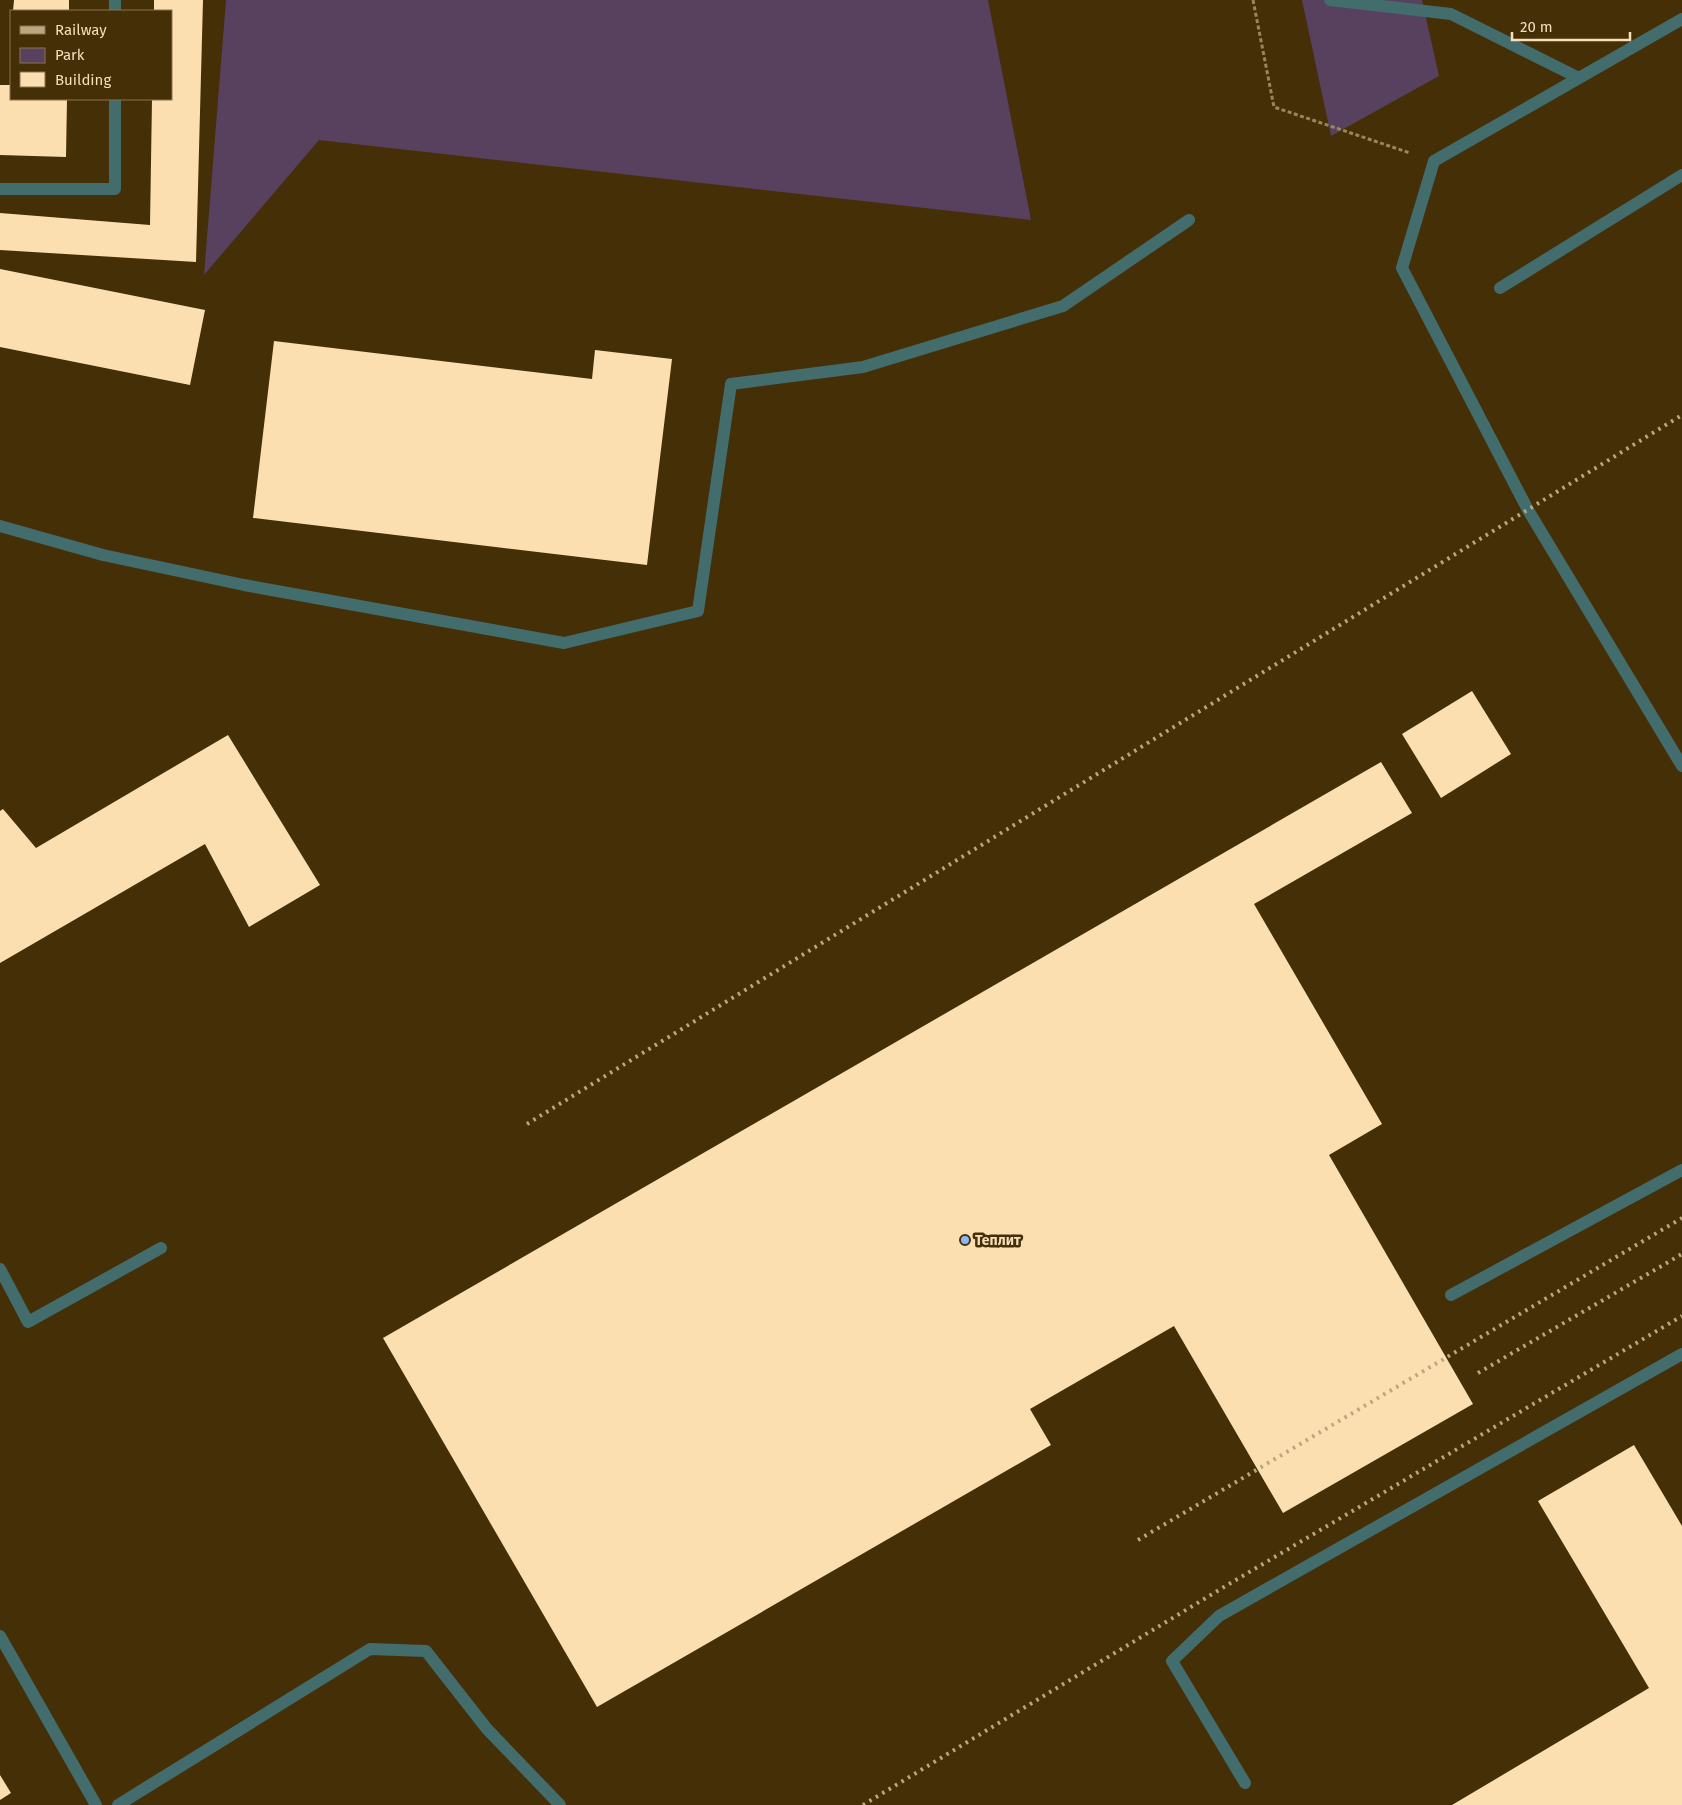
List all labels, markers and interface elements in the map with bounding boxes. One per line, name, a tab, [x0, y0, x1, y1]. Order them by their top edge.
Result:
legend	[10, 10, 172, 100]
scale bar	[1512, 10, 1630, 42]
text: 20 m	[1520, 18, 1553, 36]
text: Railway	[55, 21, 107, 39]
text: Park	[55, 46, 85, 64]
text: Building	[55, 71, 111, 89]
place label: Теплит	[975, 1232, 1021, 1249]
marker: Теплит	[959, 1234, 971, 1246]

